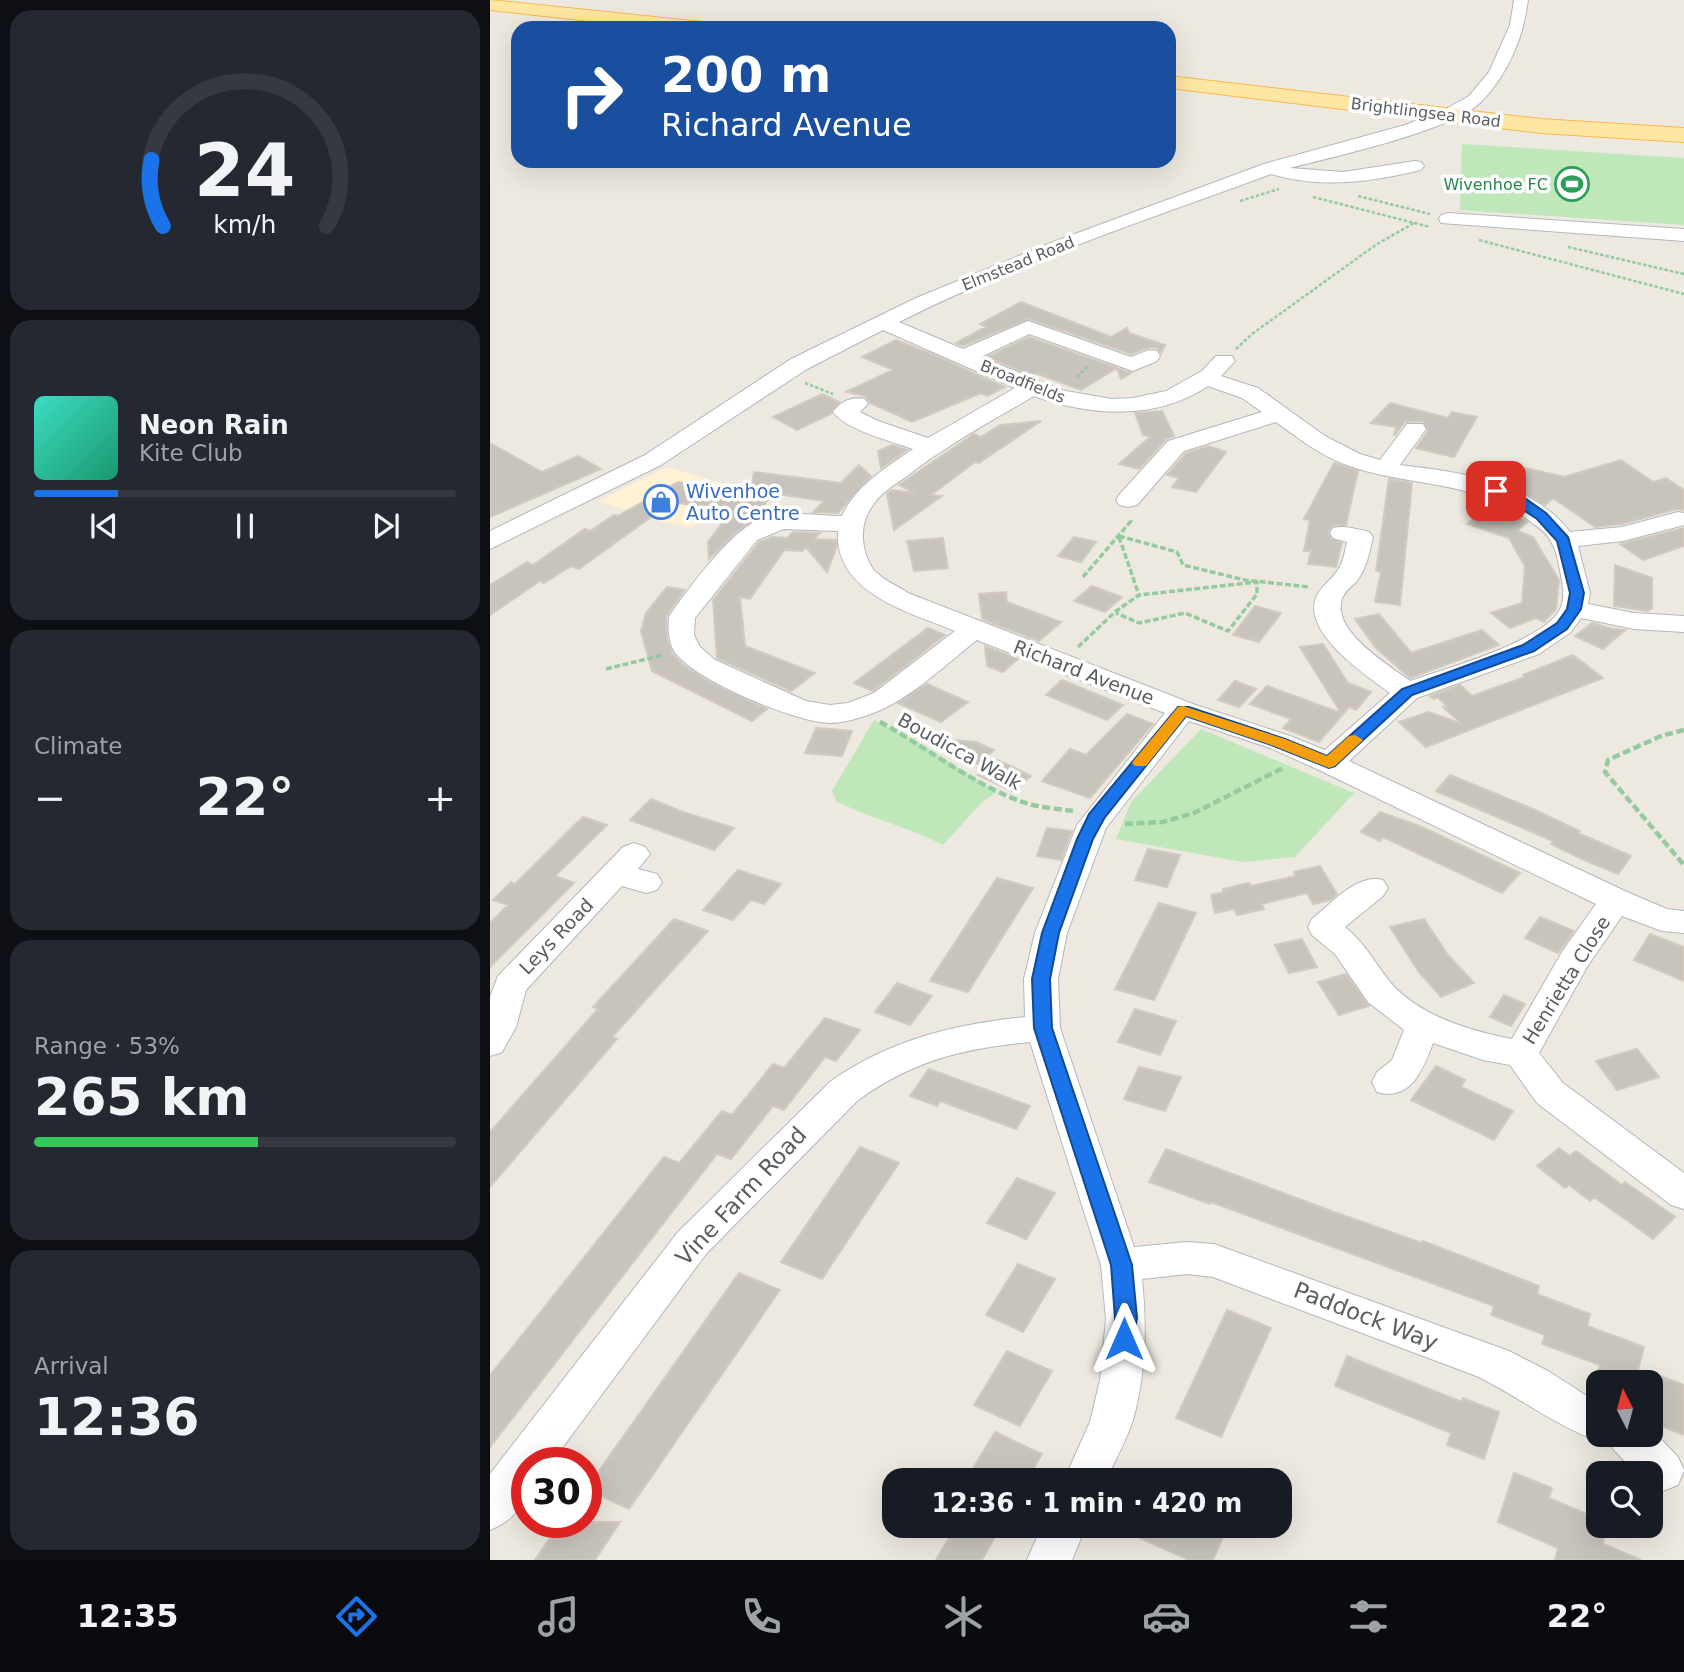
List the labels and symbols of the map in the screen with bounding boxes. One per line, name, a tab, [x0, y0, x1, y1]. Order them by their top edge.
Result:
street label: Brightlingsea Road	[1350, 94, 1502, 131]
sports icon: Wivenhoe FC	[1553, 165, 1591, 203]
place label: Wivenhoe FC	[1443, 175, 1548, 194]
street label: Elmstead Road	[959, 232, 1077, 295]
street label: Broadfields	[978, 356, 1068, 407]
pin	[1466, 461, 1526, 521]
place label: Wivenhoe Auto Centre	[686, 480, 800, 524]
shop icon: Wivenhoe Auto Centre	[642, 483, 680, 521]
street label: Richard Avenue	[1011, 635, 1157, 709]
street label: Boudicca Walk	[894, 708, 1026, 794]
street label: Leys Road	[514, 894, 598, 978]
street label: Henrietta Close	[1518, 912, 1614, 1048]
street label: Vine Farm Road	[670, 1122, 812, 1270]
street label: Paddock Way	[1290, 1277, 1442, 1355]
position arrow	[1087, 1302, 1161, 1376]
north arrow	[1586, 1370, 1662, 1447]
speed limit sign: 30	[511, 1447, 602, 1538]

